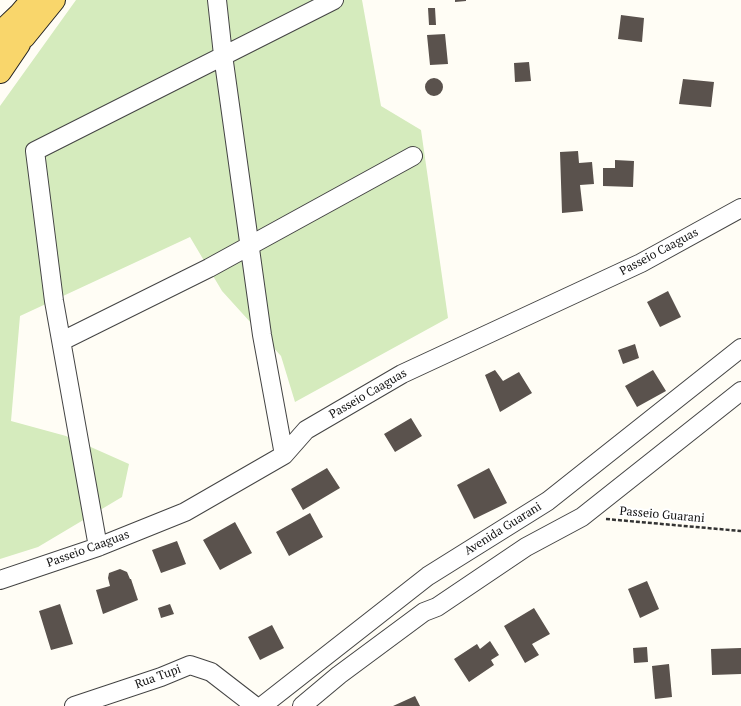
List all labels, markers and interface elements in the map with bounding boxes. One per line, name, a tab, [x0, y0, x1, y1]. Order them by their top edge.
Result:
street label: Passeio Caaguas	[617, 225, 701, 279]
street label: Passeio Caaguas	[327, 366, 409, 422]
street label: Avenida Guarani	[462, 500, 544, 558]
street label: Passeio Guarani	[619, 504, 705, 526]
street label: Passeio Caaguas	[45, 527, 131, 571]
street label: Rua Tupi	[133, 662, 183, 692]

